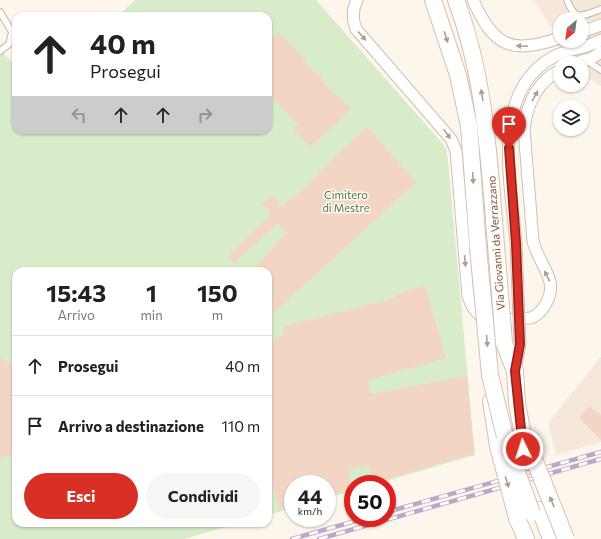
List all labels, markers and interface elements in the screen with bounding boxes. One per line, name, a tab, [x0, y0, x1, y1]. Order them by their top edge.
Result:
north arrow	[553, 12, 589, 48]
map controls	[553, 12, 589, 136]
text: 40 m	[90, 26, 156, 60]
icon: ahead	[24, 28, 76, 80]
one-way arrow	[357, 30, 366, 41]
one-way arrow	[443, 31, 449, 43]
one-way arrow	[516, 43, 529, 49]
button: search	[553, 56, 589, 92]
text: Prosegui	[90, 60, 161, 82]
one-way arrow	[479, 89, 485, 101]
one-way arrow	[531, 90, 538, 101]
button: layers	[553, 100, 589, 136]
icon: left	[68, 104, 90, 126]
icon: ahead	[110, 104, 132, 126]
icon: ahead	[152, 104, 174, 126]
icon: right	[194, 104, 216, 126]
pin	[492, 107, 526, 148]
icon: arrive	[498, 113, 520, 135]
one-way arrow	[443, 128, 451, 139]
one-way arrow	[470, 172, 477, 184]
street label: Via Giovanni da Verrazzano	[484, 175, 507, 311]
park label: Cimitero di Mestre	[322, 188, 370, 214]
one-way arrow	[462, 255, 468, 267]
one-way arrow	[544, 270, 550, 282]
text: 15:43	[46, 278, 106, 307]
text: 1	[146, 278, 157, 307]
text: 150	[197, 278, 238, 307]
text: Arrivo	[58, 307, 95, 323]
text: min	[140, 307, 163, 323]
text: m	[212, 307, 223, 323]
one-way arrow	[484, 335, 491, 347]
icon: ahead	[24, 355, 46, 377]
text: Prosegui	[58, 357, 118, 375]
text: 40 m	[225, 357, 260, 375]
icon: arrive	[24, 415, 46, 437]
text: Arrivo a destinazione	[58, 417, 204, 435]
text: 110 m	[221, 417, 260, 435]
position arrow	[502, 428, 544, 470]
button: Esci	[24, 473, 138, 519]
button: Condividi	[146, 473, 260, 519]
speed limit sign: 50	[344, 475, 396, 527]
one-way arrow	[504, 477, 510, 489]
text: 44	[298, 484, 322, 508]
one-way arrow	[548, 496, 554, 508]
text: km/h	[298, 505, 322, 517]

